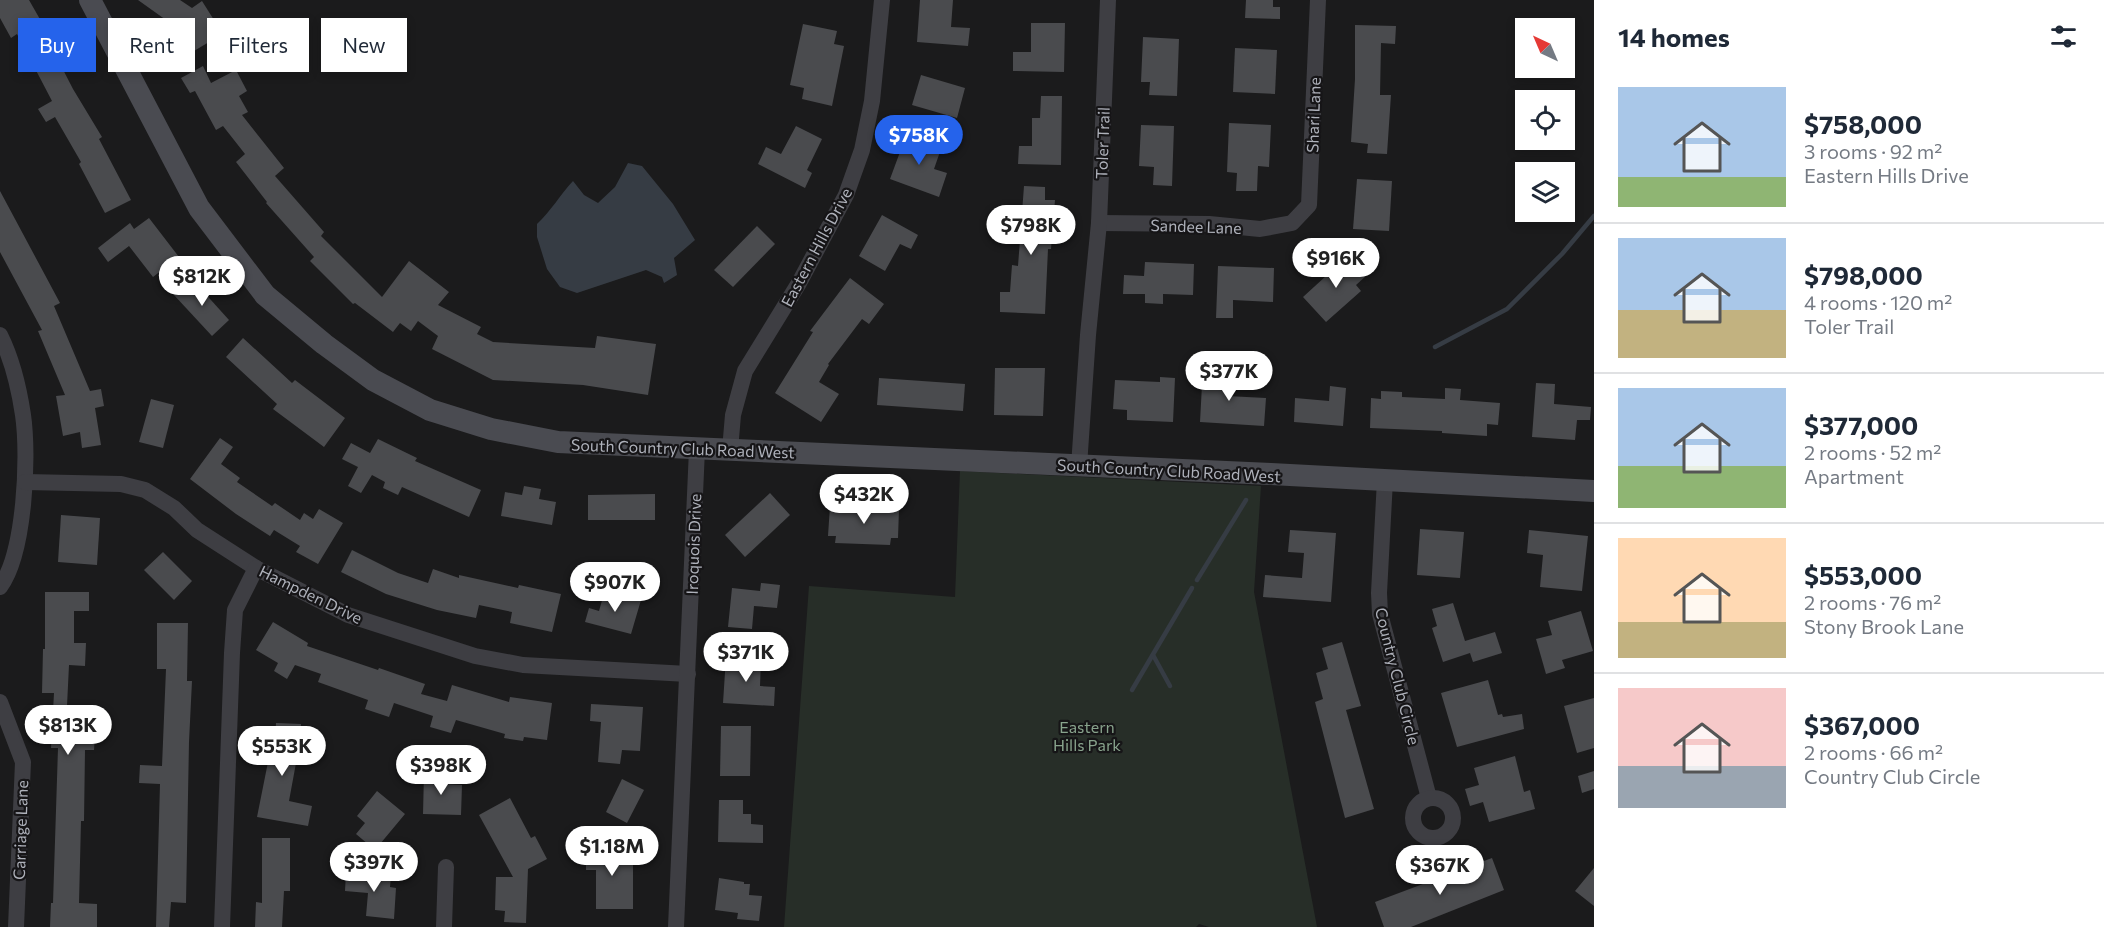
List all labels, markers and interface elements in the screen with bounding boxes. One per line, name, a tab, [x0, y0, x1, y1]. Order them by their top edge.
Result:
chip: Buy	[18, 18, 96, 72]
chip: Rent	[108, 18, 195, 72]
chip: Filters	[207, 18, 309, 72]
chip: New	[321, 18, 407, 72]
north arrow	[1515, 18, 1575, 78]
map controls	[1515, 18, 1575, 222]
icon: filters	[2047, 20, 2080, 53]
text: 14 homes	[1618, 21, 1730, 52]
street label: Shari Lane	[1302, 77, 1324, 153]
button: locate	[1515, 90, 1575, 150]
street label: Toler Trail	[1091, 107, 1113, 179]
text: $758,000	[1804, 108, 1922, 139]
icon: home	[1666, 111, 1738, 183]
pin: $758K	[877, 115, 961, 166]
text: $758K	[889, 122, 949, 146]
text: 3 rooms · 92 m²	[1804, 139, 1942, 163]
button: layers	[1515, 162, 1575, 222]
text: Eastern Hills Drive	[1804, 163, 1969, 187]
street label: Eastern Hills Drive	[777, 184, 855, 310]
pin: $798K	[989, 205, 1073, 256]
text: $798K	[1000, 212, 1062, 236]
street label: Sandee Lane	[1150, 215, 1242, 237]
pin: $916K	[1294, 238, 1378, 289]
text: $916K	[1306, 245, 1366, 269]
pin: $812K	[160, 256, 244, 307]
text: $798,000	[1804, 259, 1923, 290]
icon: home	[1666, 262, 1738, 334]
text: $812K	[173, 263, 231, 287]
text: 4 rooms · 120 m²	[1804, 290, 1952, 314]
text: Toler Trail	[1804, 314, 1894, 338]
pin: $377K	[1187, 351, 1271, 402]
text: $377K	[1200, 358, 1258, 382]
text: $377,000	[1804, 409, 1918, 440]
icon: home	[1666, 412, 1738, 484]
street label: South Country Club Road West	[571, 435, 796, 461]
text: 2 rooms · 52 m²	[1804, 440, 1941, 464]
street label: South Country Club Road West	[1057, 455, 1282, 485]
text: Apartment	[1804, 464, 1904, 488]
pin: $432K	[822, 474, 906, 525]
text: $432K	[834, 481, 894, 505]
street label: Iroquois Drive	[682, 493, 704, 595]
text: $553,000	[1804, 559, 1922, 590]
street label: Hampden Drive	[256, 561, 366, 627]
pin: $907K	[573, 562, 657, 613]
icon: home	[1666, 562, 1738, 634]
text: $907K	[584, 569, 646, 593]
text: 2 rooms · 76 m²	[1804, 590, 1941, 614]
street label: Country Club Circle	[1372, 605, 1424, 747]
text: Stony Brook Lane	[1804, 614, 1964, 638]
pin: $371K	[704, 632, 788, 683]
text: $371K	[718, 639, 774, 663]
pin: $813K	[26, 705, 110, 756]
text: $367,000	[1804, 709, 1920, 740]
text: $813K	[39, 712, 97, 736]
icon: home	[1666, 712, 1738, 784]
park label: Eastern Hills Park	[1053, 717, 1121, 754]
pin: $553K	[240, 726, 324, 777]
text: $553K	[252, 733, 312, 757]
text: 2 rooms · 66 m²	[1804, 740, 1943, 764]
pin: $398K	[399, 745, 483, 796]
text: $398K	[410, 752, 472, 776]
text: Country Club Circle	[1804, 764, 1980, 788]
street label: Carriage Lane	[9, 780, 31, 880]
pin: $1.18M	[563, 826, 661, 877]
text: $1.18M	[579, 833, 645, 857]
pin: $397K	[332, 842, 416, 893]
pin: $367K	[1398, 845, 1482, 896]
text: $397K	[344, 849, 404, 873]
text: $367K	[1410, 852, 1470, 876]

